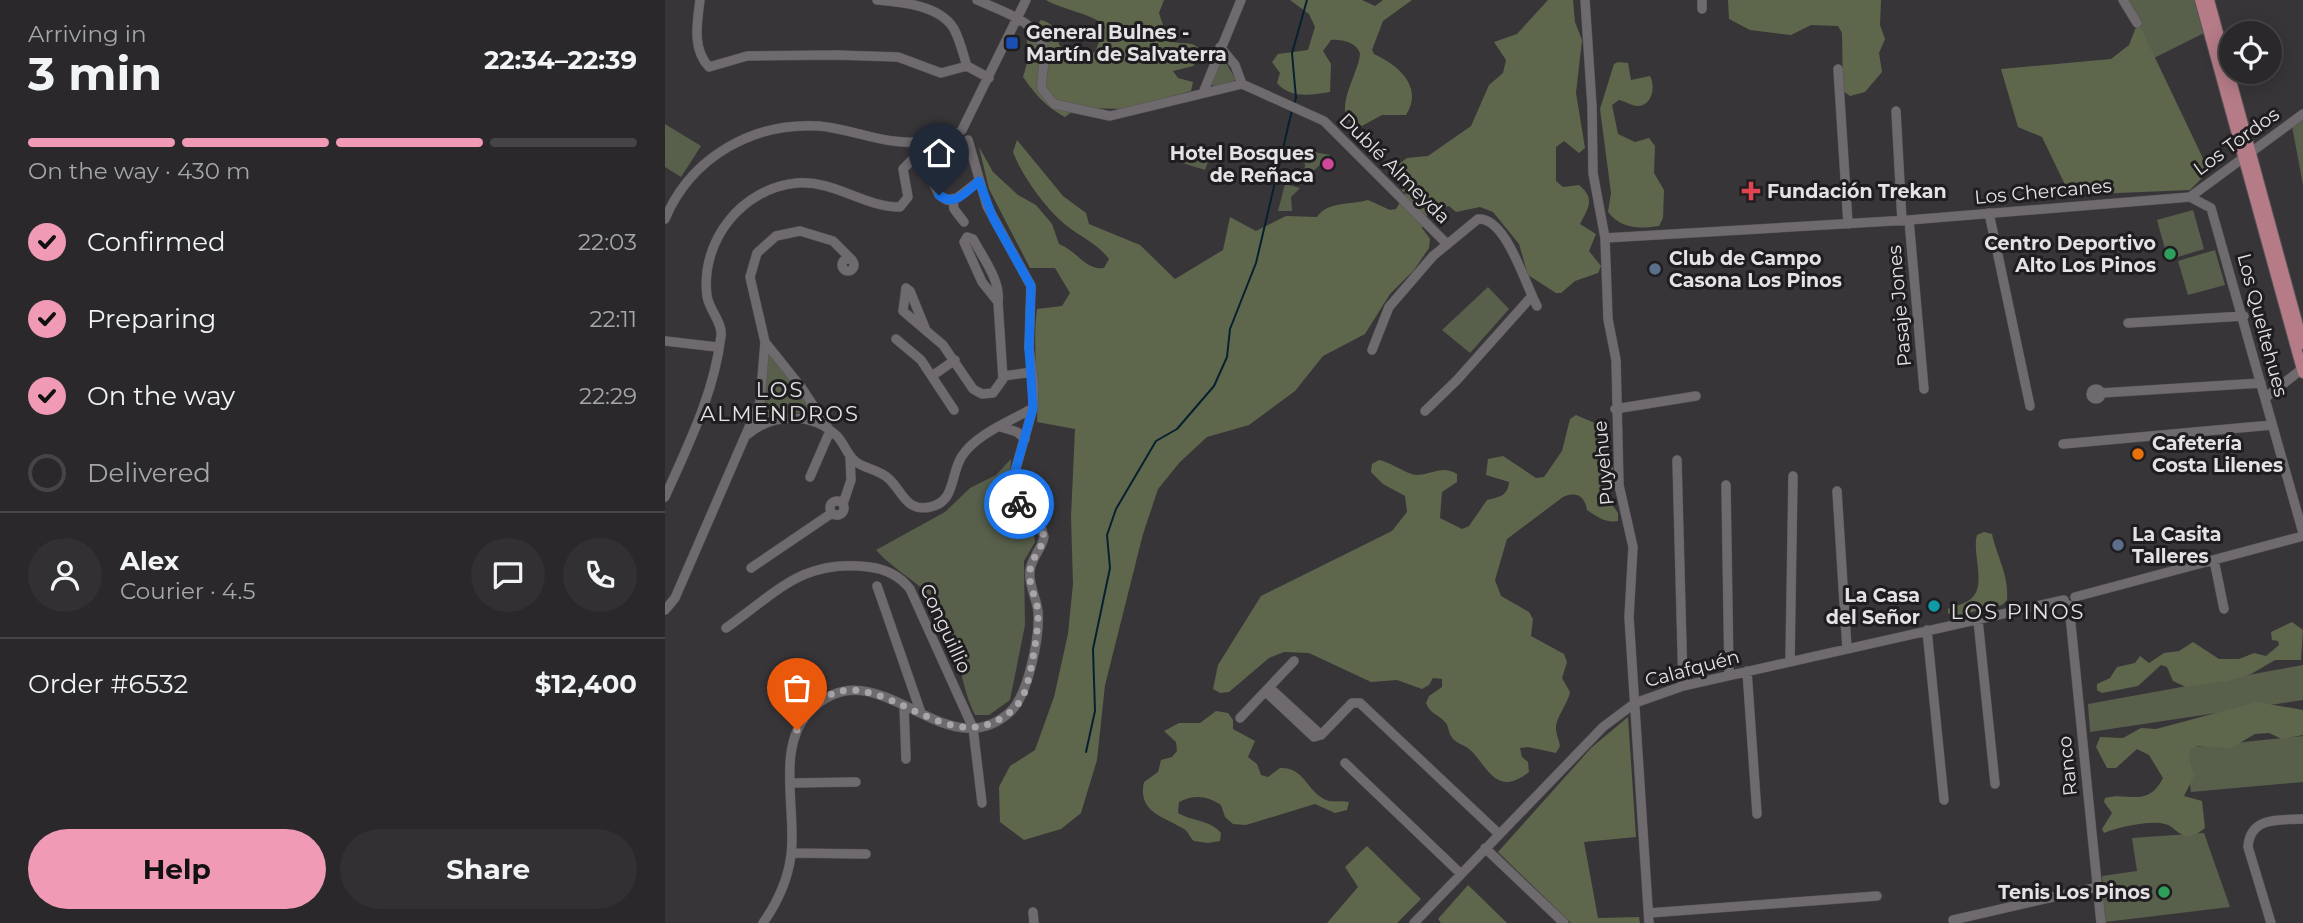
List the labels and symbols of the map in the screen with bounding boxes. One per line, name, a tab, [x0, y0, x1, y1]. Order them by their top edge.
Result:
place label: General Bulnes - Martín de Salvaterra	[1026, 21, 1227, 66]
marker: General Bulnes - Martín de Salvaterra	[1004, 35, 1020, 51]
street label: Los Tordos	[2189, 103, 2284, 180]
street label: Dublé Almeyda	[1334, 108, 1455, 229]
pin	[909, 123, 969, 195]
place label: Hotel Bosques de Reñaca	[1170, 142, 1314, 187]
marker: Hotel Bosques de Reñaca	[1320, 156, 1336, 172]
street label: Los Chercanes	[1973, 174, 2113, 209]
place label: Fundación Trekan	[1767, 180, 1947, 203]
marker: Fundación Trekan	[1741, 181, 1761, 201]
place label: Centro Deportivo Alto Los Pinos	[1984, 232, 2156, 277]
street label: Pasaje Jones	[1883, 244, 1916, 368]
marker: Centro Deportivo Alto Los Pinos	[2162, 246, 2178, 262]
place label: Club de Campo Casona Los Pinos	[1669, 247, 1842, 292]
street label: Los Queltehues	[2232, 251, 2293, 399]
marker: Club de Campo Casona Los Pinos	[1647, 261, 1663, 277]
district label: LOS ALMENDROS	[700, 377, 860, 426]
street label: Puyehue	[1588, 420, 1619, 506]
place label: Cafetería Costa Lilenes	[2152, 432, 2283, 477]
marker: Cafetería Costa Lilenes	[2130, 446, 2146, 462]
courier	[984, 469, 1054, 539]
place label: La Casita Talleres	[2132, 523, 2222, 568]
marker: La Casita Talleres	[2110, 537, 2126, 553]
street label: Conguillio	[915, 580, 976, 677]
place label: La Casa del Señor	[1826, 584, 1920, 629]
marker: La Casa del Señor	[1926, 598, 1942, 614]
district label: LOS PINOS	[1951, 599, 2085, 624]
street label: Calafquén	[1642, 645, 1742, 692]
pin	[767, 658, 827, 730]
street label: Ranco	[2053, 735, 2082, 797]
place label: Tenis Los Pinos	[1998, 881, 2150, 904]
marker: Tenis Los Pinos	[2156, 884, 2172, 900]

